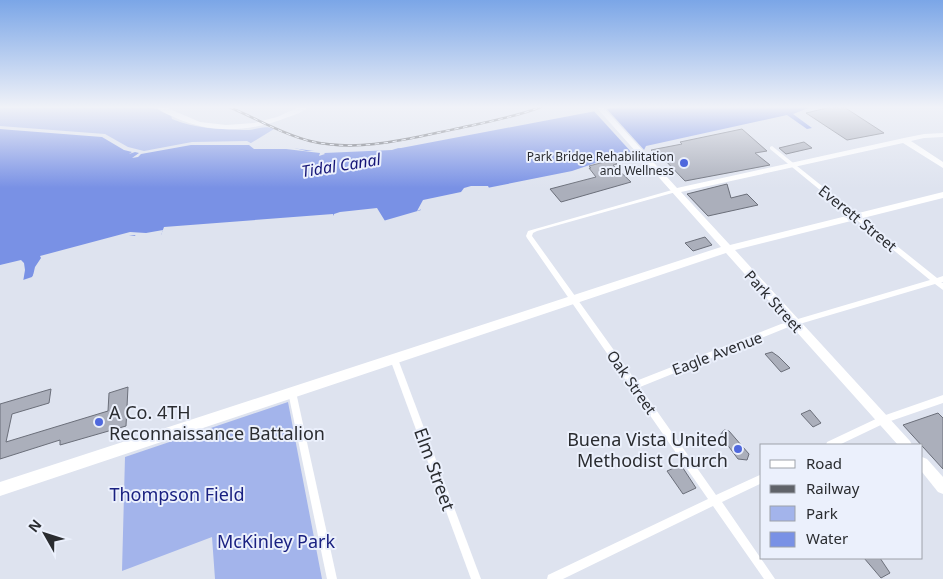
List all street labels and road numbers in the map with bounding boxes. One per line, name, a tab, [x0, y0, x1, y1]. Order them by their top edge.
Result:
street label: Everett Street	[815, 180, 902, 256]
street label: Park Street	[741, 266, 808, 337]
street label: Eagle Avenue	[669, 327, 765, 379]
street label: Oak Street	[603, 346, 662, 418]
street label: Elm Street	[409, 424, 461, 514]

